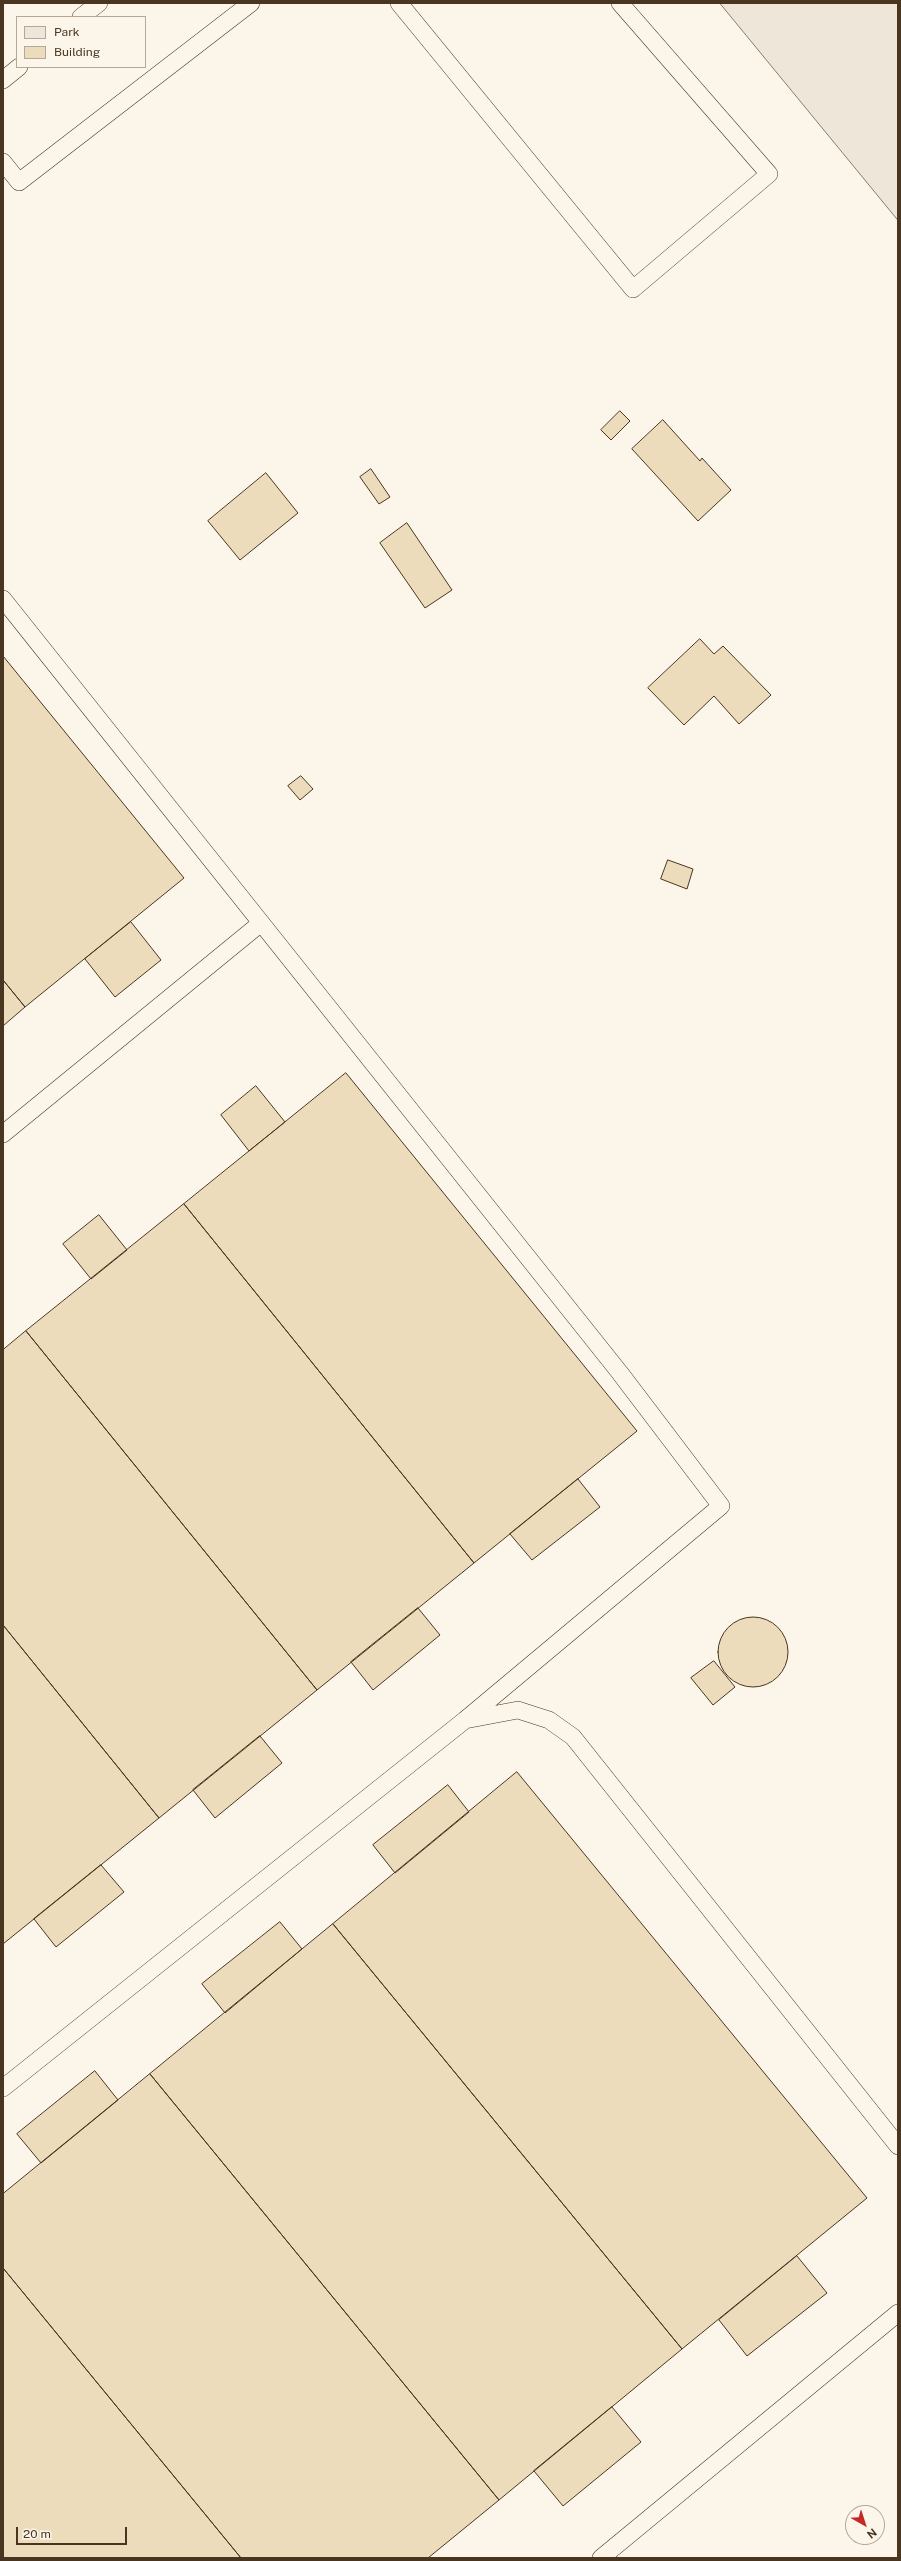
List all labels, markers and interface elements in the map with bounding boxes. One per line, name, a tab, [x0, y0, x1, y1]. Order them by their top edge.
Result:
legend	[16, 16, 146, 68]
text: Park	[54, 25, 80, 39]
text: Building	[54, 45, 100, 59]
north arrow	[845, 2505, 885, 2545]
scale bar	[18, 2519, 129, 2545]
text: N	[865, 2526, 879, 2541]
text: 20 m	[23, 2527, 51, 2541]

